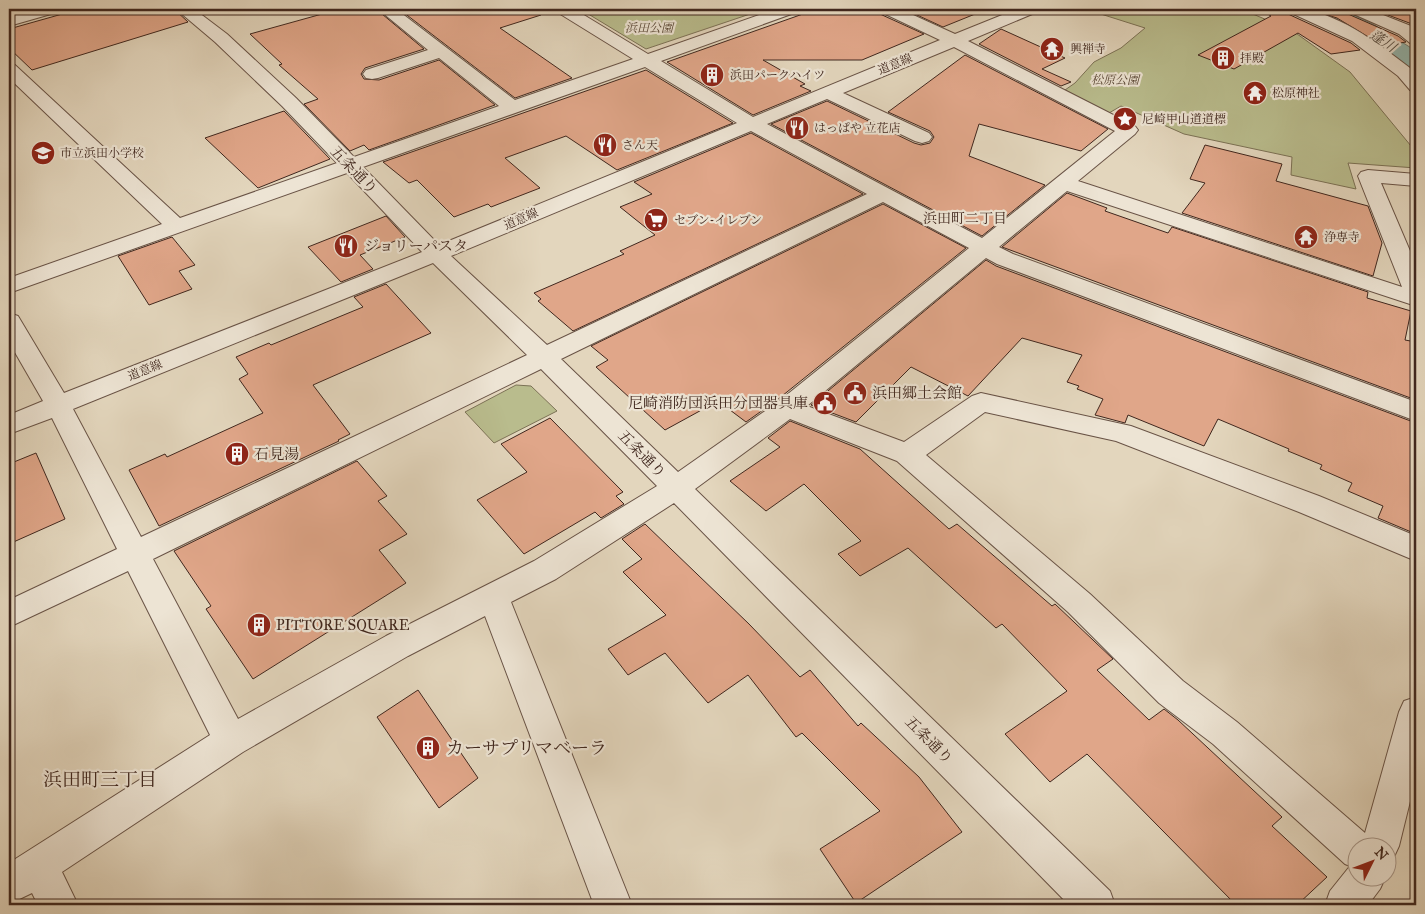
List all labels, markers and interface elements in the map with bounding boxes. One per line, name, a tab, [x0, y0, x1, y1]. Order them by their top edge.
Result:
park label: 浜田公園	[625, 21, 675, 35]
water label: 蓬川	[1367, 26, 1401, 57]
temple icon: 興禅寺	[1039, 36, 1065, 62]
place label: 興禅寺	[1070, 42, 1106, 56]
building icon: 拝殿	[1210, 45, 1236, 71]
street label: 道意線	[876, 51, 914, 77]
place label: 拝殿	[1240, 51, 1264, 65]
building icon: 浜田パークハイツ	[699, 62, 725, 88]
place label: 浜田パークハイツ	[730, 68, 825, 82]
park label: 松原公園	[1091, 73, 1141, 87]
temple icon: 松原神社	[1242, 80, 1268, 106]
place label: 松原神社	[1272, 86, 1320, 100]
place icon: 尼崎甲山道道標	[1112, 106, 1138, 132]
place label: 尼崎甲山道道標	[1142, 112, 1226, 126]
restaurant icon: はっぱや 立花店	[784, 115, 810, 141]
place label: はっぱや 立花店	[814, 121, 901, 135]
restaurant icon: さん天	[592, 132, 618, 158]
place label: さん天	[622, 138, 658, 152]
school or university icon: 市立浜田小学校	[30, 140, 56, 166]
street label: 五条通り	[327, 142, 381, 198]
place label: 市立浜田小学校	[60, 146, 144, 160]
street label: 道意線	[502, 206, 540, 232]
supermarket icon: セブン-イレブン	[643, 207, 669, 233]
district label: 浜田町二丁目	[923, 210, 1007, 227]
place label: セブン-イレブン	[674, 213, 762, 227]
temple icon: 浄専寺	[1293, 224, 1319, 250]
place label: 浄専寺	[1324, 230, 1360, 244]
restaurant icon: ジョリーパスタ	[333, 233, 359, 259]
place label: ジョリーパスタ	[364, 237, 468, 255]
street label: 道意線	[126, 357, 164, 383]
public building icon: 浜田郷土会館	[842, 380, 868, 406]
place label: 浜田郷土会館	[872, 384, 962, 402]
public building icon: 尼崎消防団浜田分団器具庫	[812, 390, 838, 416]
place label: 尼崎消防団浜田分団器具庫	[628, 394, 808, 412]
street label: 五条通り	[614, 426, 670, 482]
building icon: 石見湯	[224, 441, 250, 467]
place label: 石見湯	[254, 445, 299, 463]
building icon: PITTORE SQUARE	[246, 612, 272, 638]
place label: PITTORE SQUARE	[276, 616, 410, 634]
street label: 五条通り	[901, 712, 957, 768]
building icon: カーサプリマベーラ	[415, 735, 441, 761]
place label: カーサプリマベーラ	[446, 737, 607, 759]
district label: 浜田町三丁目	[43, 768, 157, 791]
north arrow	[1348, 836, 1398, 886]
text: N	[1371, 844, 1392, 864]

